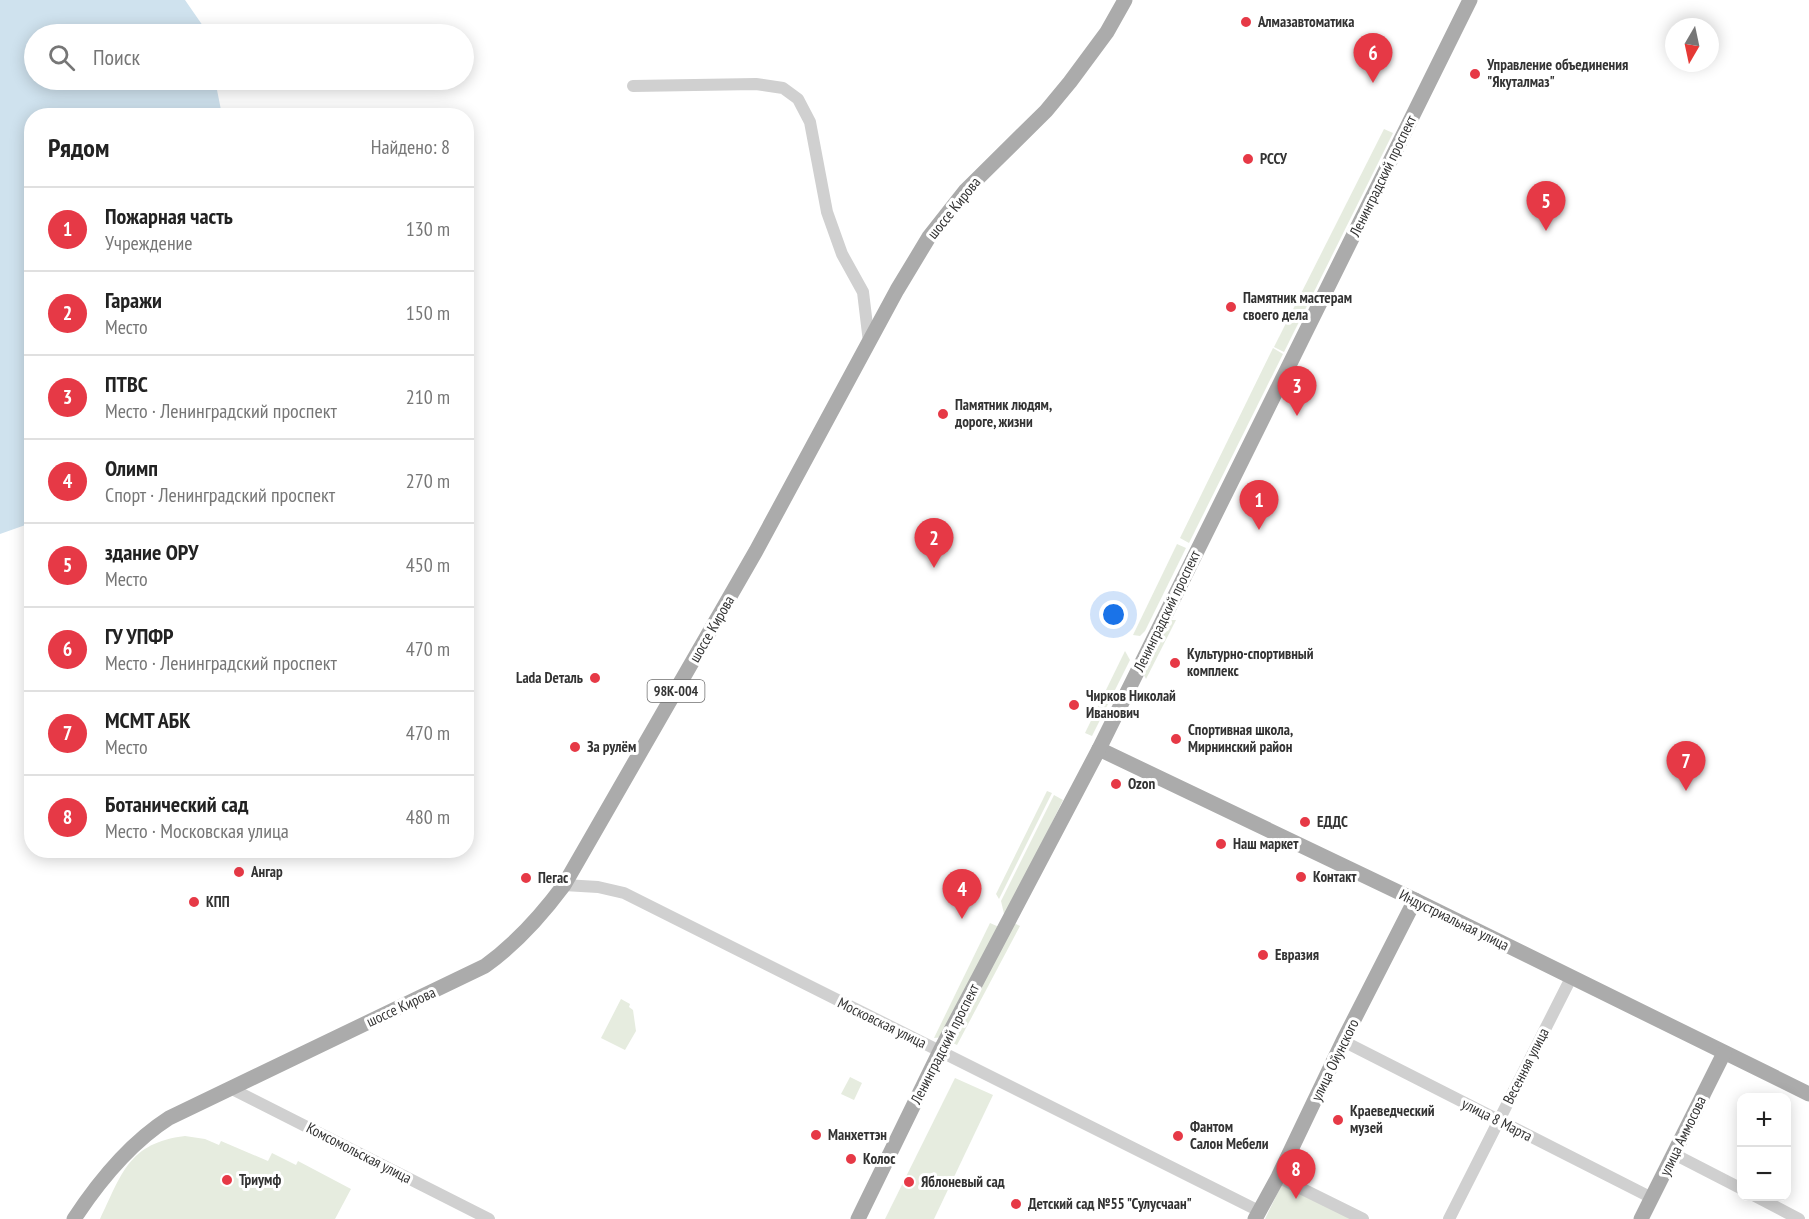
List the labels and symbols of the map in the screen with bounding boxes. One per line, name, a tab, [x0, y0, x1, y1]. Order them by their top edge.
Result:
place label: Алмазавтоматика	[1257, 12, 1354, 31]
marker: Алмазавтоматика	[1239, 15, 1253, 29]
north arrow	[1665, 18, 1719, 72]
pin: 6	[1354, 34, 1392, 83]
place label: Управление объединения "Якуталмаз"	[1486, 55, 1628, 91]
marker: Управление объединения "Якуталмаз"	[1468, 67, 1482, 81]
street label: Ленинградский проспект	[1345, 112, 1420, 240]
place label: РССУ	[1260, 149, 1288, 168]
marker: РССУ	[1241, 152, 1255, 166]
street label: шоссе Кирова	[923, 173, 984, 242]
pin: 5	[1526, 182, 1566, 231]
place label: Памятник мастерам своего дела	[1243, 288, 1352, 324]
marker: Памятник мастерам своего дела	[1224, 300, 1238, 314]
pin: 3	[1278, 366, 1316, 416]
place label: Памятник людям, дороге, жизни	[954, 395, 1052, 431]
marker: Памятник людям, дороге, жизни	[936, 407, 950, 421]
pin: 1	[1240, 480, 1278, 530]
pin: 2	[914, 518, 954, 568]
street label: Ленинградский проспект	[1129, 547, 1204, 675]
street label: шоссе Кирова	[685, 592, 738, 666]
your location	[1099, 600, 1128, 629]
place label: Культурно-спортивный комплекс	[1187, 644, 1314, 680]
marker: Культурно-спортивный комплекс	[1168, 656, 1182, 670]
place label: Lada Dеталь	[516, 668, 583, 687]
marker: Lada Dеталь	[588, 671, 602, 685]
road number: 98К-004	[648, 680, 704, 702]
place label: Чирков Николай Иванович	[1086, 686, 1176, 722]
marker: Чирков Николай Иванович	[1067, 698, 1081, 712]
place label: Спортивная школа, Мирнинский район	[1188, 720, 1293, 756]
marker: Спортивная школа, Мирнинский район	[1169, 732, 1183, 746]
place label: За рулём	[587, 737, 636, 756]
marker: За рулём	[568, 740, 582, 754]
pin: 7	[1666, 742, 1706, 791]
place label: Ozon	[1128, 774, 1155, 793]
marker: Ozon	[1109, 777, 1123, 791]
place label: ЕДДС	[1317, 812, 1348, 831]
marker: ЕДДС	[1298, 815, 1312, 829]
place label: Наш маркет	[1233, 834, 1299, 853]
marker: Наш маркет	[1214, 837, 1228, 851]
place label: Ангар	[250, 862, 283, 881]
marker: Ангар	[232, 865, 246, 879]
place label: Контакт	[1313, 867, 1357, 886]
place label: Пегас	[538, 868, 569, 887]
pin: 4	[942, 870, 982, 919]
marker: Контакт	[1294, 870, 1308, 884]
marker: Пегас	[519, 871, 533, 885]
street label: Индустриальная улица	[1396, 885, 1512, 954]
place label: КПП	[206, 892, 230, 911]
marker: КПП	[187, 895, 201, 909]
place label: Евразия	[1275, 945, 1319, 964]
marker: Евразия	[1256, 948, 1270, 962]
street label: Ленинградский проспект	[906, 980, 983, 1108]
street label: шоссе Кирова	[363, 982, 438, 1031]
street label: Московская улица	[835, 993, 930, 1052]
street label: улица Ойунского	[1306, 1016, 1363, 1104]
street label: Весенняя улица	[1498, 1025, 1553, 1107]
street label: улица Аммосова	[1655, 1093, 1710, 1179]
street label: улица 8 Марта	[1459, 1094, 1536, 1145]
place label: Краеведческий музей	[1350, 1101, 1435, 1137]
marker: Краеведческий музей	[1331, 1113, 1345, 1127]
place label: Фантом Салон Мебели	[1190, 1117, 1269, 1153]
street label: Комсомольская улица	[304, 1118, 415, 1187]
place label: Манхеттэн	[828, 1125, 887, 1144]
marker: Манхеттэн	[809, 1128, 823, 1142]
marker: Фантом Салон Мебели	[1171, 1129, 1185, 1143]
place label: Колос	[863, 1149, 896, 1168]
pin: 8	[1276, 1150, 1316, 1199]
marker: Колос	[844, 1152, 858, 1166]
place label: Триумф	[239, 1170, 281, 1189]
place label: Яблоневый сад	[921, 1172, 1005, 1191]
marker: Триумф	[220, 1173, 234, 1187]
marker: Яблоневый сад	[902, 1175, 916, 1189]
place label: Детский сад №55 "Сулусчаан"	[1028, 1194, 1192, 1213]
marker: Детский сад №55 "Сулусчаан"	[1009, 1197, 1023, 1211]

